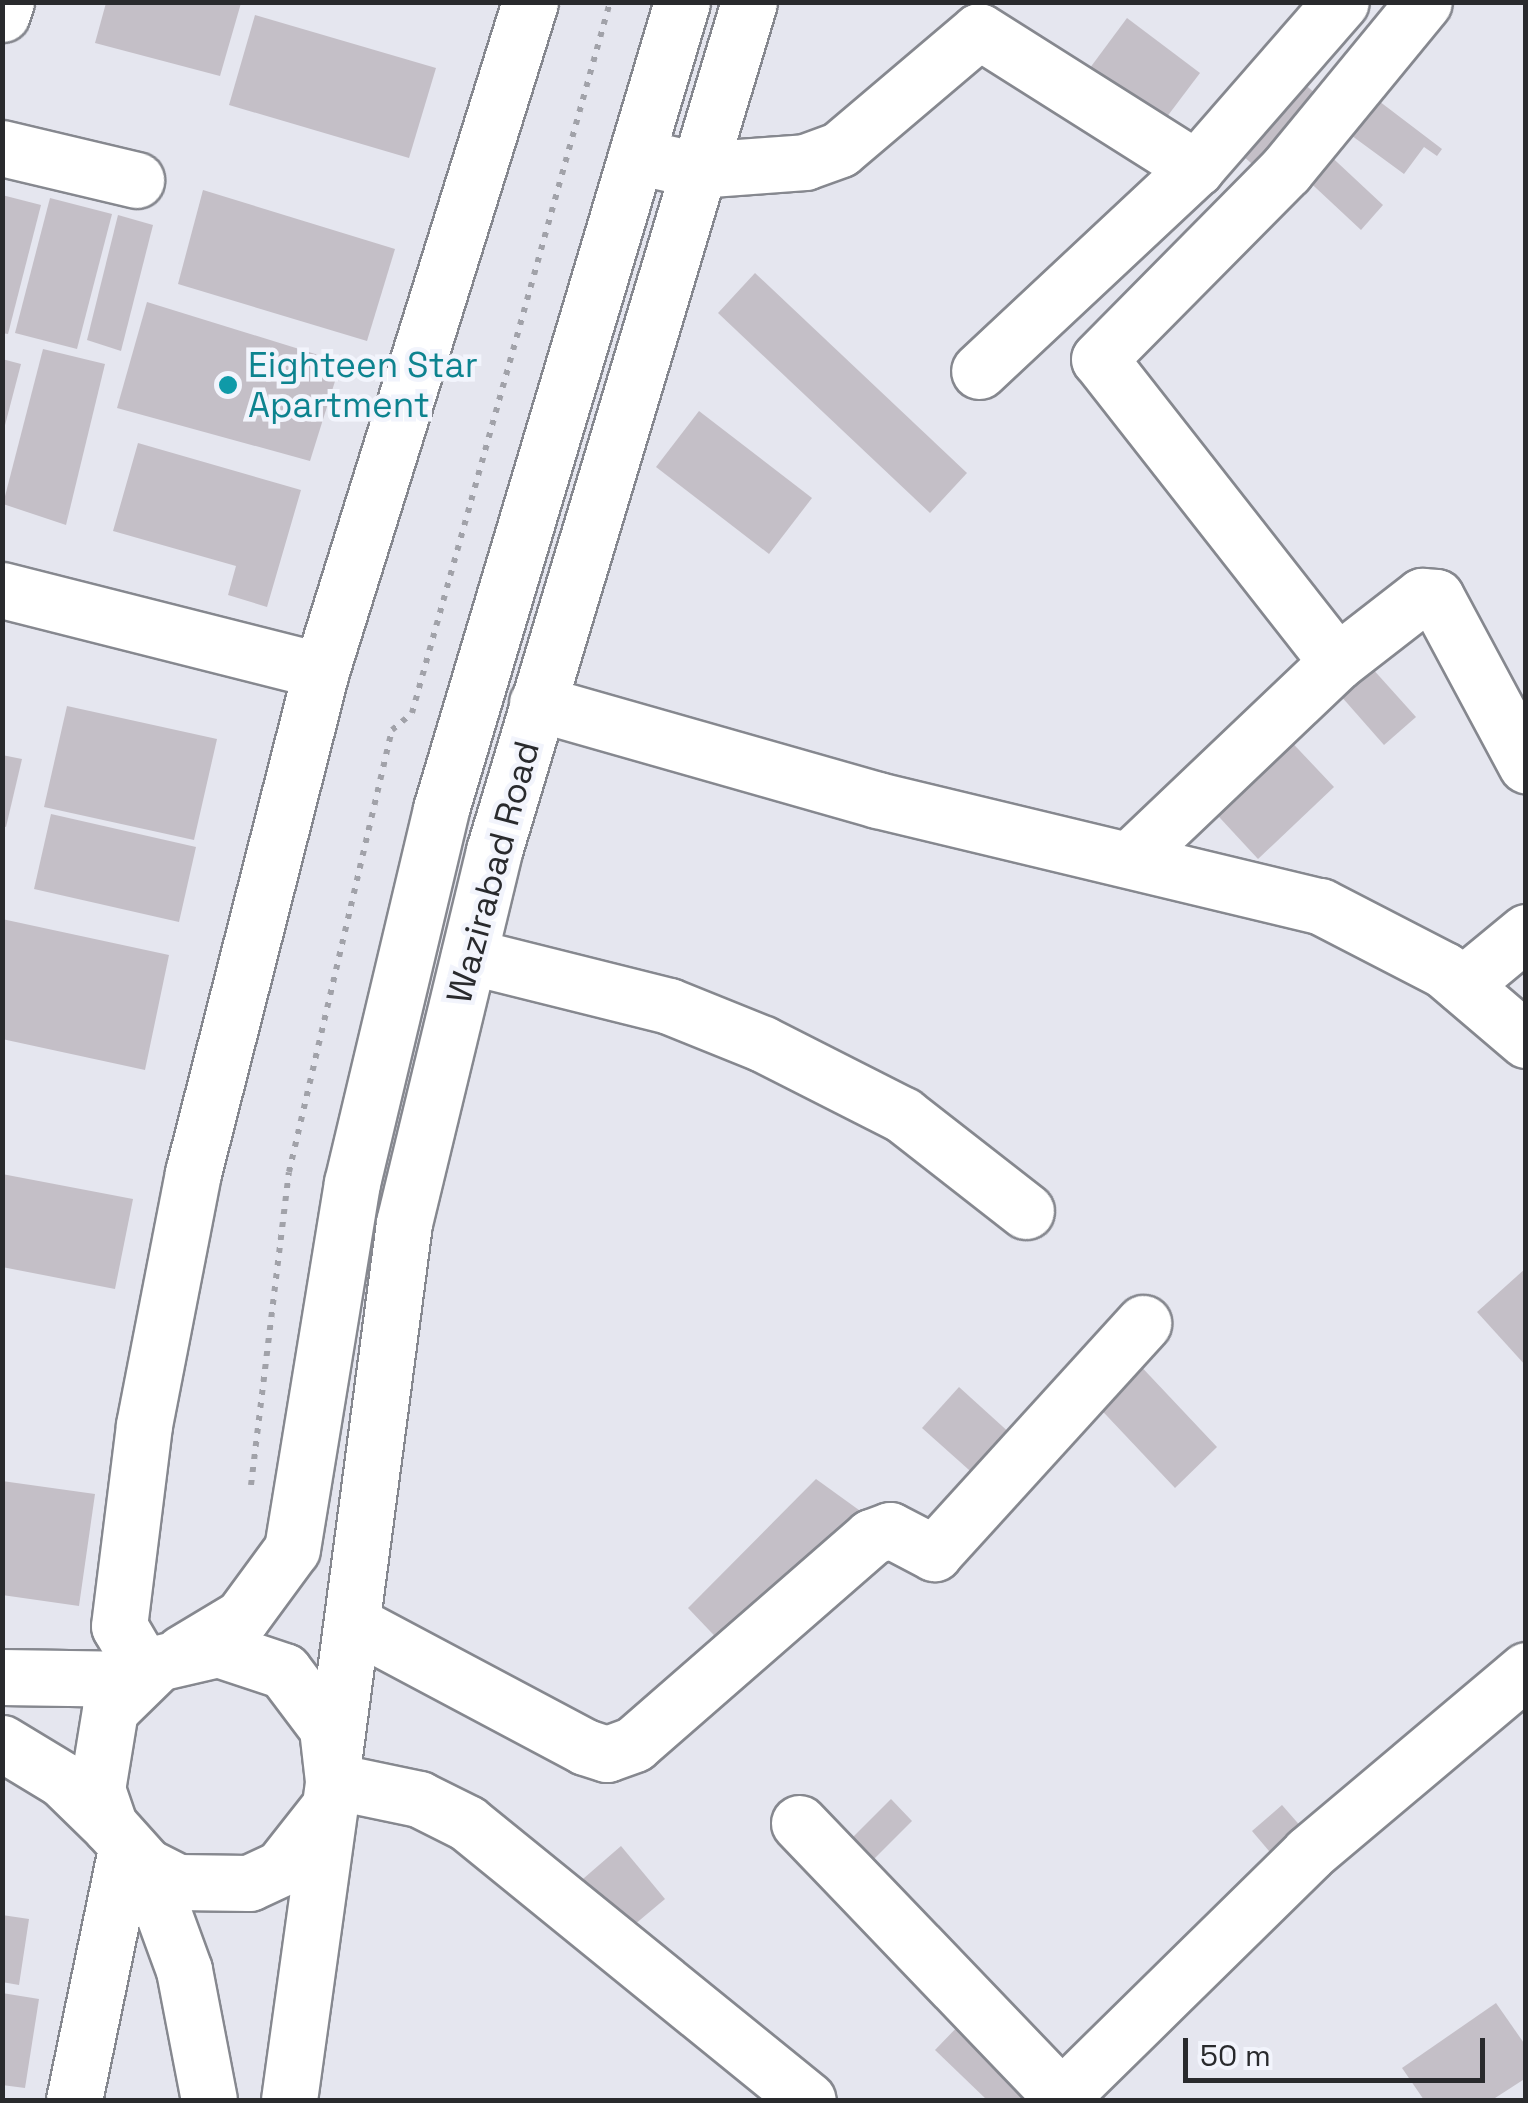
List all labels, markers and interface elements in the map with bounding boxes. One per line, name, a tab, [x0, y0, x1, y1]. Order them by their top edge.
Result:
place label: Eighteen Star Apartment	[248, 344, 478, 426]
marker: Eighteen Star Apartment	[217, 374, 239, 396]
street label: Wazirabad Road	[438, 736, 548, 1008]
scale bar	[1188, 2018, 1490, 2080]
text: 50 m	[1200, 2036, 1271, 2075]

